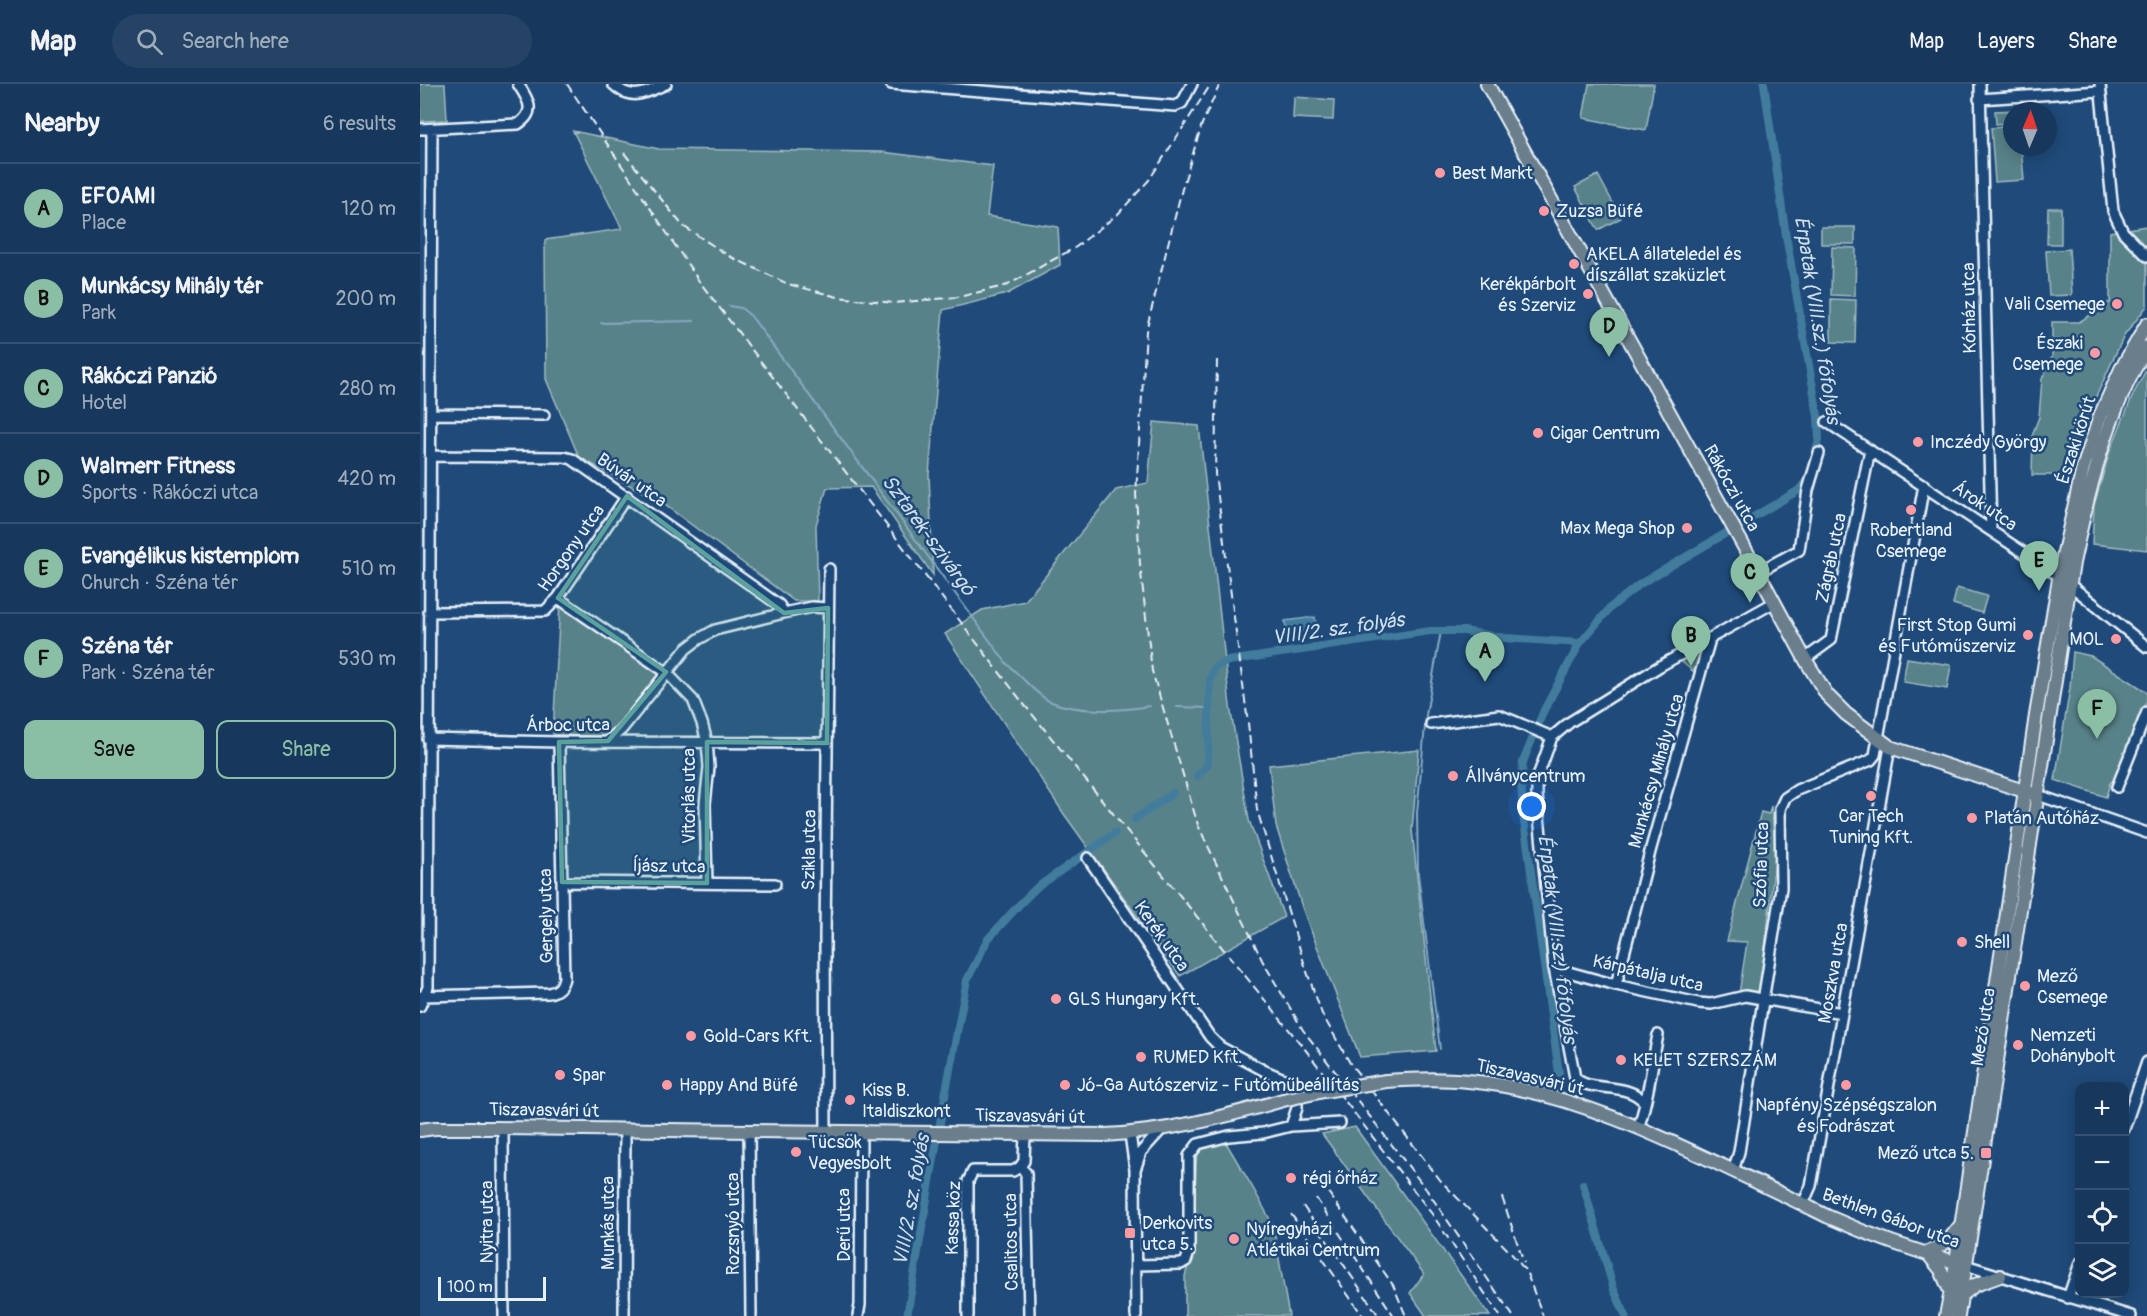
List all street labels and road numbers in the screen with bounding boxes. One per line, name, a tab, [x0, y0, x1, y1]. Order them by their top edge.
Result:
street label: Kórház utca	[1957, 262, 1982, 354]
street label: Északi körút	[2051, 393, 2102, 487]
street label: Rákóczi utca	[1698, 441, 1765, 536]
street label: Búvár utca	[592, 448, 671, 513]
street label: Árok utca	[1948, 476, 2021, 536]
street label: Horgony utca	[533, 500, 610, 596]
street label: Zágráb utca	[1811, 511, 1852, 605]
street label: Munkácsy Mihály utca	[1623, 691, 1690, 851]
street label: Árboc utca	[526, 714, 610, 737]
street label: Vitorlás utca	[678, 748, 701, 844]
street label: Szikla utca	[797, 809, 822, 891]
street label: Szófia utca	[1749, 821, 1774, 909]
street label: Íjász utca	[632, 854, 706, 879]
street label: Gergely utca	[534, 868, 559, 964]
street label: Kerék utca	[1129, 897, 1194, 976]
street label: Moszkva utca	[1813, 921, 1854, 1025]
street label: Kárpátalja utca	[1590, 950, 1705, 997]
street label: Mező utca	[1966, 986, 2001, 1068]
street label: Tiszavasvári út	[1474, 1054, 1587, 1101]
street label: Tiszavasvári út	[489, 1098, 600, 1123]
street label: Tiszavasvári út	[975, 1104, 1086, 1129]
street label: Rozsnyó utca	[722, 1173, 745, 1275]
street label: Munkás utca	[597, 1176, 620, 1270]
street label: Kassa köz	[941, 1180, 966, 1256]
street label: Nyitra utca	[476, 1181, 499, 1263]
street label: Bethlen Gábor utca	[1819, 1183, 1963, 1254]
street label: Derű utca	[833, 1188, 856, 1262]
street label: Csalitos utca	[999, 1193, 1024, 1291]

